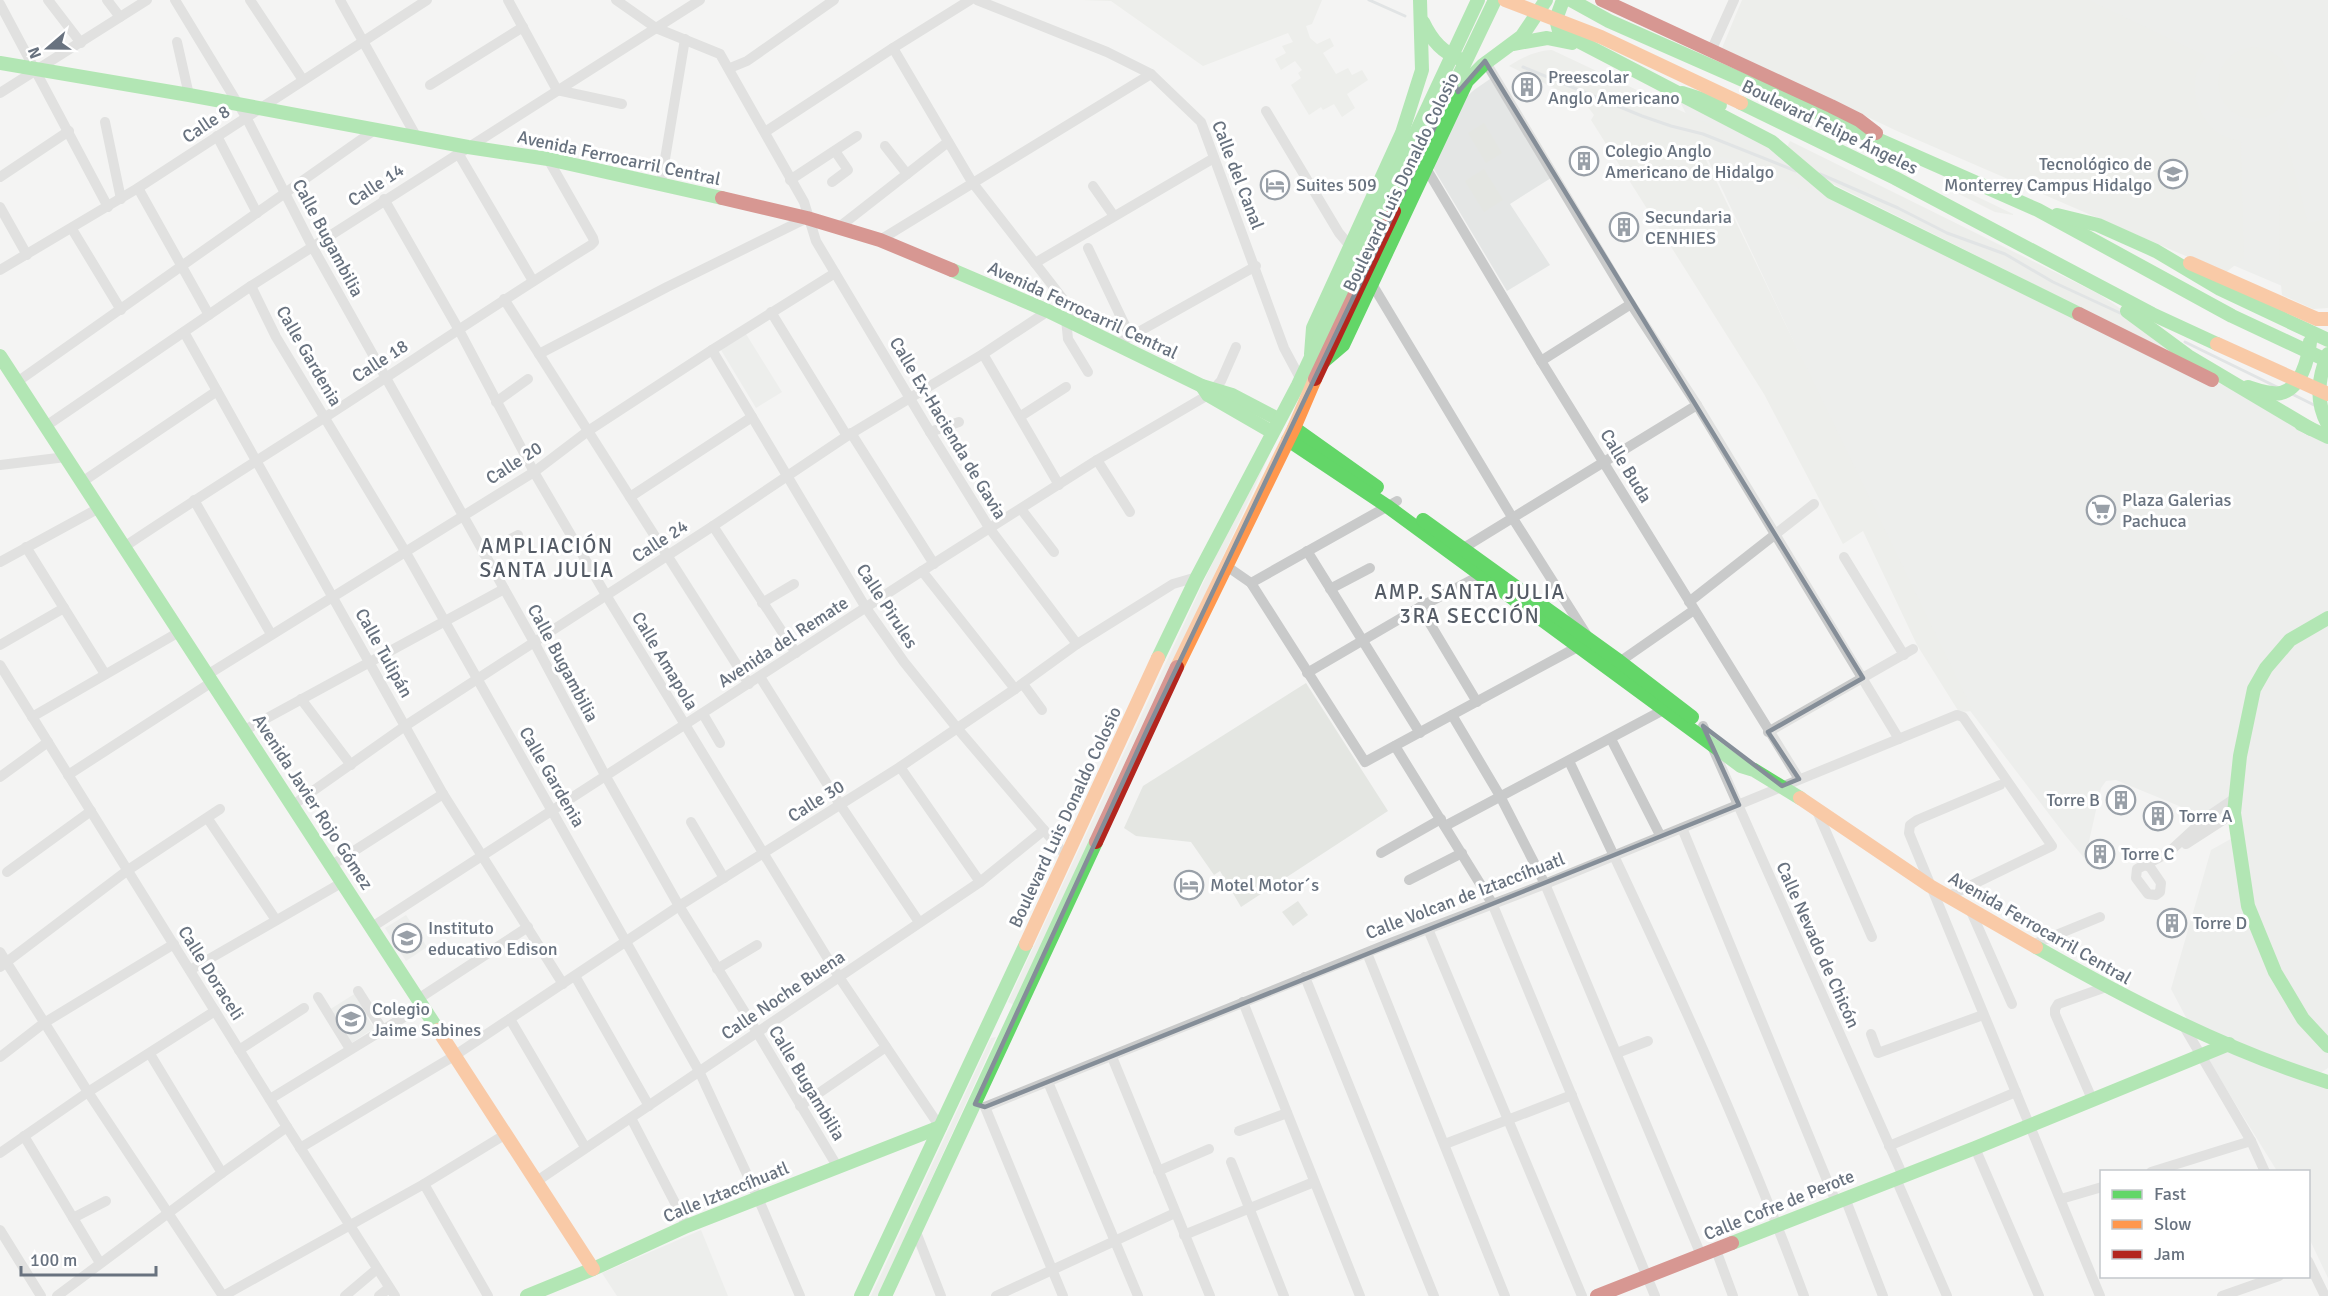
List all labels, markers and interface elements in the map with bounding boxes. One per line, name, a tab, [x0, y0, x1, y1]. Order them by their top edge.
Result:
north arrow	[18, 18, 78, 78]
text: N	[24, 44, 46, 61]
place label: Preescolar Anglo Americano	[1548, 66, 1680, 109]
street label: Boulevard Luis Donaldo Colosio	[1338, 69, 1464, 295]
building icon: Preescolar Anglo Americano	[1511, 71, 1543, 103]
street label: Boulevard Felipe Ángeles	[1738, 75, 1922, 179]
street label: Calle 8	[178, 100, 234, 148]
street label: Calle del Canal	[1207, 117, 1269, 233]
street label: Avenida Ferrocarril Central	[515, 126, 723, 190]
place label: Colegio Anglo Americano de Hidalgo	[1605, 140, 1774, 183]
building icon: Colegio Anglo Americano de Hidalgo	[1568, 145, 1600, 177]
place label: Tecnológico de Monterrey Campus Hidalgo	[1944, 153, 2152, 196]
school or university icon: Tecnológico de Monterrey Campus Hidalgo	[2157, 158, 2189, 190]
street label: Calle 14	[344, 159, 408, 211]
hotel icon: Suites 509	[1259, 169, 1291, 201]
place label: Suites 509	[1296, 174, 1377, 196]
street label: Calle Bugambilia	[288, 175, 368, 301]
place label: Secundaria CENHIES	[1645, 206, 1732, 249]
building icon: Secundaria CENHIES	[1608, 211, 1640, 243]
street label: Avenida Ferrocarril Central	[984, 256, 1182, 364]
street label: Calle Gardenia	[271, 302, 347, 410]
street label: Calle Ex-Hacienda de Gavia	[885, 333, 1011, 523]
street label: Calle 18	[348, 335, 412, 387]
street label: Calle Buda	[1595, 425, 1657, 507]
street label: Calle 20	[482, 437, 546, 489]
place label: Plaza Galerias Pachuca	[2122, 489, 2232, 532]
supermarket icon: Plaza Galerias Pachuca	[2085, 494, 2117, 526]
street label: Calle 24	[628, 515, 692, 567]
district label: AMPLIACIÓN SANTA JULIA	[480, 533, 615, 583]
street label: Calle Pirules	[851, 560, 923, 653]
district label: AMP. SANTA JULIA 3RA SECCIÓN	[1374, 579, 1566, 629]
street label: Avenida del Remate	[714, 592, 852, 692]
street label: Calle Bugambilia	[523, 600, 603, 726]
street label: Calle Tulipán	[350, 604, 418, 702]
street label: Calle Amapola	[627, 608, 703, 714]
street label: Boulevard Luis Donaldo Colosio	[1004, 703, 1126, 931]
street label: Avenida Javier Rojo Gómez	[248, 710, 378, 894]
street label: Calle Gardenia	[514, 723, 590, 831]
street label: Calle 30	[784, 775, 848, 827]
building icon: Torre B	[2105, 784, 2137, 816]
place label: Torre B	[2047, 789, 2100, 811]
building icon: Torre A	[2142, 800, 2174, 832]
place label: Torre A	[2179, 805, 2233, 827]
building icon: Torre C	[2084, 838, 2116, 870]
place label: Torre C	[2121, 843, 2175, 865]
street label: Calle Volcan de Iztaccíhuatl	[1362, 848, 1568, 944]
street label: Calle Nevado de Chicón	[1771, 858, 1865, 1032]
street label: Avenida Ferrocarril Central	[1945, 867, 2135, 989]
hotel icon: Motel Motor´s	[1173, 869, 1205, 901]
place label: Motel Motor´s	[1210, 874, 1319, 896]
building icon: Torre D	[2156, 907, 2188, 939]
place label: Torre D	[2193, 912, 2247, 934]
place label: Instituto educativo Edison	[428, 917, 558, 960]
street label: Calle Doraceli	[173, 922, 249, 1024]
school or university icon: Instituto educativo Edison	[391, 922, 423, 954]
street label: Calle Noche Buena	[717, 945, 849, 1045]
place label: Colegio Jaime Sabines	[372, 998, 481, 1041]
school or university icon: Colegio Jaime Sabines	[335, 1003, 367, 1035]
street label: Calle Bugambilia	[764, 1021, 850, 1145]
street label: Calle Iztaccíhuatl	[660, 1157, 792, 1227]
street label: Calle Cofre de Perote	[1700, 1165, 1858, 1245]
legend	[2100, 1170, 2310, 1278]
text: Fast	[2154, 1183, 2186, 1205]
text: Slow	[2154, 1213, 2191, 1235]
scale bar	[21, 1239, 156, 1277]
text: Jam	[2154, 1243, 2185, 1265]
text: 100 m	[30, 1249, 77, 1271]

